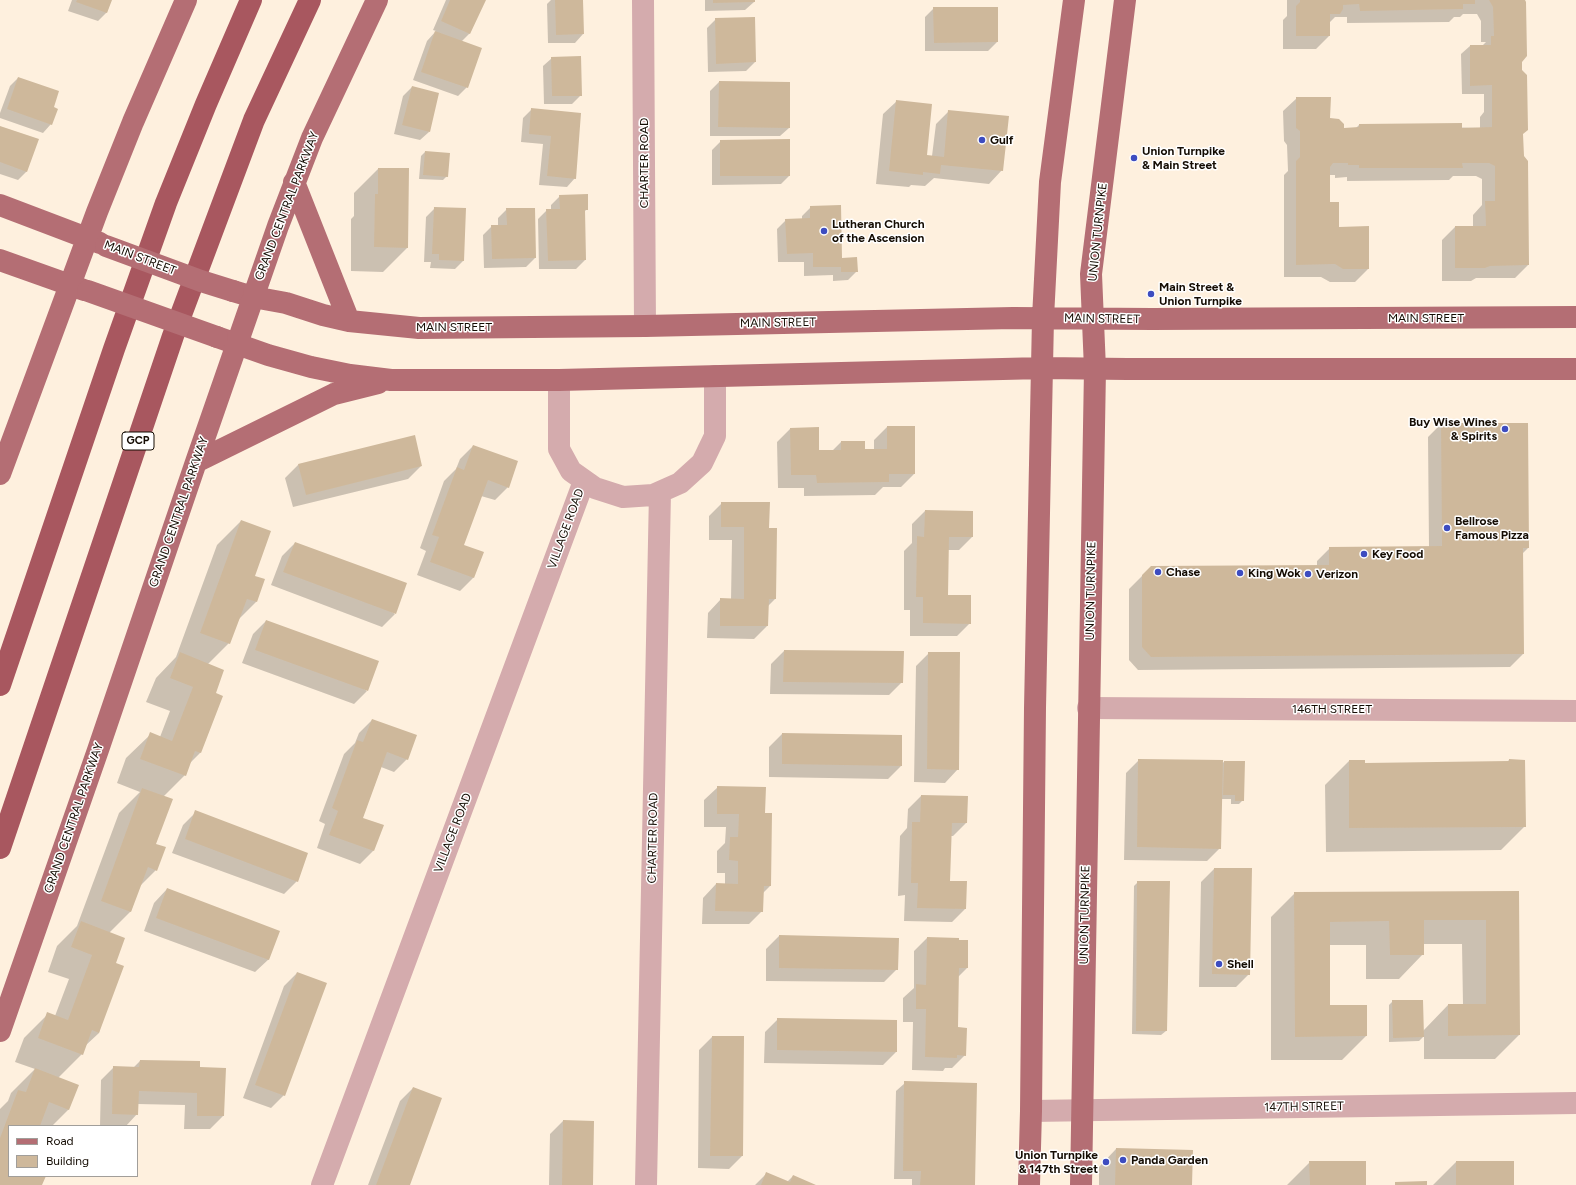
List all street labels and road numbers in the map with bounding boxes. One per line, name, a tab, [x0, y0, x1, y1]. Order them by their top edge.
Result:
street label: CHARTER ROAD	[637, 118, 651, 208]
street label: GRAND CENTRAL PARKWAY	[252, 130, 322, 282]
street label: UNION TURNPIKE	[1086, 182, 1110, 282]
street label: MAIN STREET	[102, 238, 178, 278]
street label: MAIN STREET	[1064, 311, 1140, 327]
street label: MAIN STREET	[1388, 311, 1464, 325]
street label: MAIN STREET	[740, 315, 816, 331]
street label: MAIN STREET	[416, 320, 492, 334]
road number: GCP	[122, 432, 154, 450]
street label: GRAND CENTRAL PARKWAY	[146, 435, 212, 589]
street label: VILLAGE ROAD	[545, 487, 587, 571]
street label: UNION TURNPIKE	[1083, 541, 1099, 641]
street label: 146TH STREET	[1292, 702, 1372, 716]
street label: GRAND CENTRAL PARKWAY	[41, 741, 107, 895]
street label: VILLAGE ROAD	[431, 791, 475, 875]
street label: CHARTER ROAD	[645, 793, 661, 883]
street label: UNION TURNPIKE	[1077, 865, 1093, 965]
street label: 147TH STREET	[1264, 1099, 1344, 1115]

